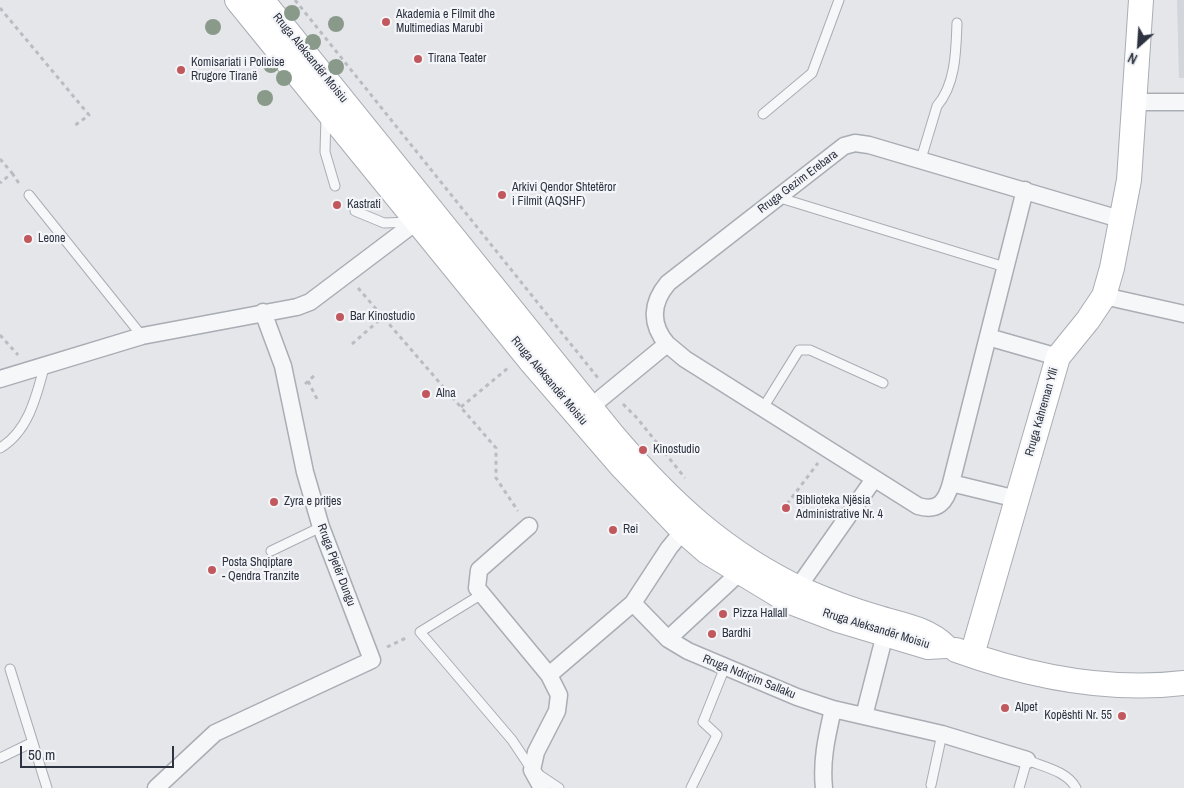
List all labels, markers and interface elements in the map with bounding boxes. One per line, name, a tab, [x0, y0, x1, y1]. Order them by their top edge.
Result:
place label: Akademia e Filmit dhe Multimedias Marubi	[396, 8, 495, 36]
street label: Rruga Aleksandër Moisiu	[269, 10, 351, 106]
marker: Akademia e Filmit dhe Multimedias Marubi	[380, 16, 392, 28]
north arrow	[1114, 20, 1164, 70]
text: N	[1125, 49, 1140, 68]
place label: Tirana Teater	[428, 52, 486, 66]
marker: Tirana Teater	[412, 53, 424, 65]
place label: Komisariati i Policise Rrugore Tiranë	[191, 56, 285, 84]
marker: Komisariati i Policise Rrugore Tiranë	[175, 64, 187, 76]
street label: Rruga Gezim Erebara	[755, 147, 841, 217]
place label: Arkivi Qendor Shtetëror i Filmit (AQSHF)	[512, 181, 616, 209]
marker: Arkivi Qendor Shtetëror i Filmit (AQSHF)	[496, 189, 508, 201]
place label: Kastrati	[347, 198, 381, 212]
marker: Kastrati	[331, 199, 343, 211]
place label: Leone	[38, 232, 65, 246]
marker: Leone	[22, 233, 34, 245]
place label: Bar Kinostudio	[350, 310, 415, 324]
marker: Bar Kinostudio	[334, 311, 346, 323]
street label: Rruga Aleksandër Moisiu	[508, 334, 590, 428]
street label: Rruga Kahreman Ylli	[1022, 366, 1062, 458]
place label: Alna	[436, 387, 456, 401]
marker: Alna	[420, 388, 432, 400]
place label: Kinostudio	[653, 443, 700, 457]
marker: Kinostudio	[637, 444, 649, 456]
place label: Biblioteka Njësia Administrative Nr. 4	[796, 494, 883, 522]
place label: Zyra e pritjes	[284, 495, 341, 509]
marker: Zyra e pritjes	[268, 496, 280, 508]
marker: Biblioteka Njësia Administrative Nr. 4	[780, 502, 792, 514]
street label: Rruga Pjetër Dungu	[314, 522, 358, 608]
place label: Rei	[623, 523, 638, 537]
marker: Rei	[607, 524, 619, 536]
place label: Posta Shqiptare - Qendra Tranzite	[222, 556, 299, 584]
marker: Posta Shqiptare - Qendra Tranzite	[206, 564, 218, 576]
street label: Rruga Aleksandër Moisiu	[821, 606, 931, 652]
place label: Pizza Hallall	[733, 607, 787, 621]
marker: Pizza Hallall	[717, 608, 729, 620]
place label: Bardhi	[722, 627, 751, 641]
marker: Bardhi	[706, 628, 718, 640]
street label: Rruga Ndriçim Sallaku	[700, 652, 798, 702]
place label: Alpet	[1015, 701, 1037, 715]
marker: Alpet	[999, 702, 1011, 714]
place label: Kopështi Nr. 55	[1044, 709, 1112, 723]
marker: Kopështi Nr. 55	[1116, 710, 1128, 722]
scale bar	[22, 736, 176, 768]
text: 50 m	[28, 744, 55, 765]

